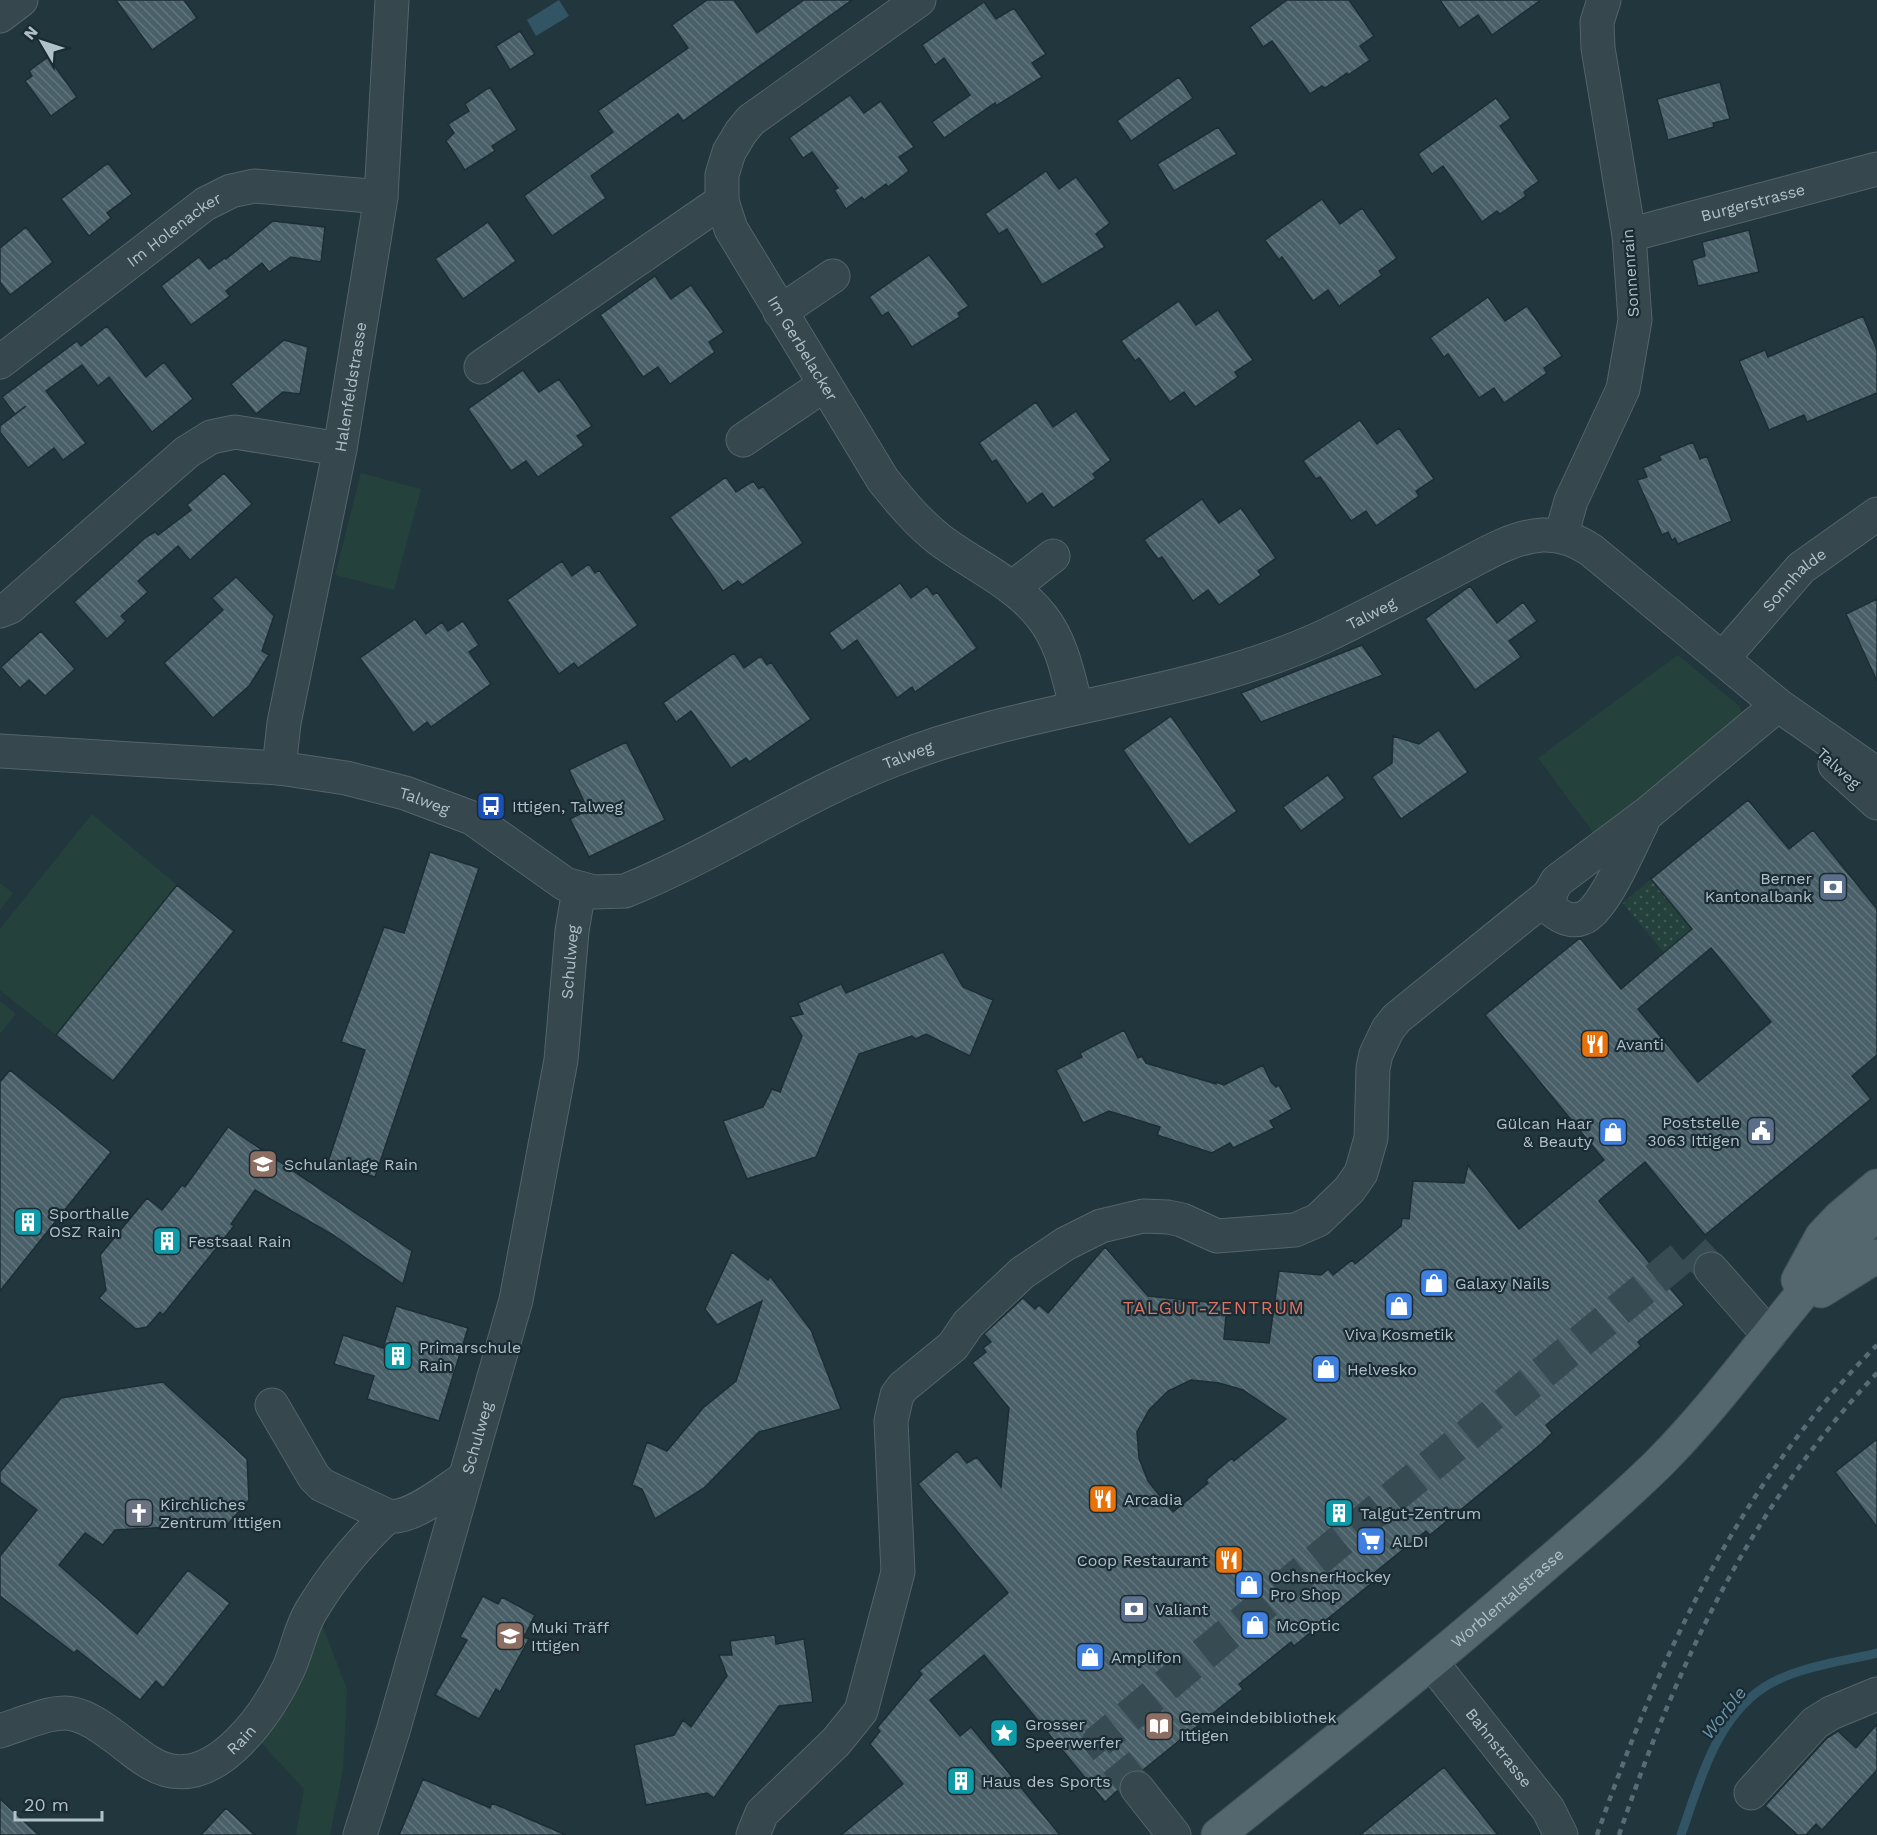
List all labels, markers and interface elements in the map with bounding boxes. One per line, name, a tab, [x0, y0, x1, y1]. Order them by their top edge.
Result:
north arrow	[12, 12, 72, 72]
text: N	[20, 22, 42, 43]
street label: Burgerstrasse	[1699, 180, 1807, 226]
street label: Im Holenacker	[123, 188, 225, 271]
street label: Sonnenrain	[1618, 228, 1643, 318]
street label: Im Gerbelacker	[764, 292, 842, 405]
street label: Halenfeldstrasse	[331, 320, 371, 453]
street label: Sonnhalde	[1758, 544, 1830, 616]
street label: Talweg	[1344, 593, 1400, 634]
street label: Talweg	[880, 737, 936, 773]
street label: Talweg	[1813, 744, 1865, 793]
street label: Talweg	[397, 783, 453, 819]
bus stop icon: Ittigen, Talweg	[475, 790, 507, 822]
place label: Ittigen, Talweg	[512, 797, 623, 816]
place label: Berner Kantonalbank	[1705, 869, 1812, 906]
bank icon: Berner Kantonalbank	[1817, 871, 1849, 903]
street label: Schulweg	[557, 923, 583, 1000]
restaurant icon: Avanti	[1579, 1028, 1611, 1060]
place label: Avanti	[1616, 1035, 1664, 1054]
place label: Poststelle 3063 Ittigen	[1647, 1113, 1740, 1150]
place label: Gülcan Haar & Beauty	[1496, 1114, 1593, 1151]
public building icon: Poststelle 3063 Ittigen	[1745, 1115, 1777, 1147]
shop icon: Gülcan Haar & Beauty	[1597, 1116, 1629, 1148]
school or university icon: Schulanlage Rain	[247, 1148, 279, 1180]
place label: Schulanlage Rain	[284, 1155, 418, 1174]
place label: Sporthalle OSZ Rain	[49, 1204, 130, 1241]
building icon: Sporthalle OSZ Rain	[12, 1206, 44, 1238]
building icon: Festsaal Rain	[151, 1225, 183, 1257]
place label: Festsaal Rain	[188, 1232, 291, 1251]
shop icon: Galaxy Nails	[1418, 1267, 1450, 1299]
place label: Galaxy Nails	[1455, 1274, 1550, 1293]
shop icon: Viva Kosmetik	[1383, 1290, 1415, 1322]
district label: TALGUT-ZENTRUM	[1123, 1297, 1305, 1318]
place label: Viva Kosmetik	[1344, 1325, 1454, 1344]
place label: Primarschule Rain	[419, 1338, 521, 1375]
building icon: Primarschule Rain	[382, 1340, 414, 1372]
shop icon: Helvesko	[1310, 1353, 1342, 1385]
place label: Helvesko	[1347, 1360, 1417, 1379]
street label: Schulweg	[458, 1399, 497, 1476]
restaurant icon: Arcadia	[1087, 1483, 1119, 1515]
place label: Arcadia	[1124, 1490, 1182, 1509]
place label: Kirchliches Zentrum Ittigen	[160, 1495, 282, 1532]
church icon: Kirchliches Zentrum Ittigen	[123, 1497, 155, 1529]
building icon: Talgut-Zentrum	[1323, 1497, 1355, 1529]
place label: Talgut-Zentrum	[1360, 1504, 1481, 1523]
supermarket icon: ALDI	[1355, 1525, 1387, 1557]
place label: ALDI	[1392, 1532, 1428, 1551]
restaurant icon: Coop Restaurant	[1213, 1544, 1245, 1576]
street label: Worblentalstrasse	[1447, 1545, 1568, 1652]
place label: Coop Restaurant	[1077, 1551, 1208, 1570]
place label: OchsnerHockey Pro Shop	[1270, 1567, 1392, 1604]
shop icon: OchsnerHockey Pro Shop	[1233, 1569, 1265, 1601]
bank icon: Valiant	[1118, 1593, 1150, 1625]
place label: Valiant	[1155, 1600, 1208, 1619]
shop icon: McOptic	[1239, 1609, 1271, 1641]
place label: McOptic	[1276, 1616, 1340, 1635]
place label: Muki Träff Ittigen	[531, 1618, 610, 1655]
school or university icon: Muki Träff Ittigen	[494, 1620, 526, 1652]
shop icon: Amplifon	[1074, 1641, 1106, 1673]
place label: Amplifon	[1111, 1648, 1182, 1667]
water label: Worble	[1697, 1682, 1751, 1743]
street label: Bahnstrasse	[1462, 1704, 1536, 1791]
place label: Gemeindebibliothek Ittigen	[1180, 1708, 1337, 1745]
library icon: Gemeindebibliothek Ittigen	[1143, 1710, 1175, 1742]
place label: Grosser Speerwerfer	[1025, 1715, 1121, 1752]
place icon: Grosser Speerwerfer	[988, 1717, 1020, 1749]
street label: Rain	[223, 1721, 260, 1759]
building icon: Haus des Sports	[945, 1765, 977, 1797]
place label: Haus des Sports	[982, 1772, 1111, 1791]
scale bar	[15, 1784, 102, 1822]
text: 20 m	[24, 1794, 69, 1815]

